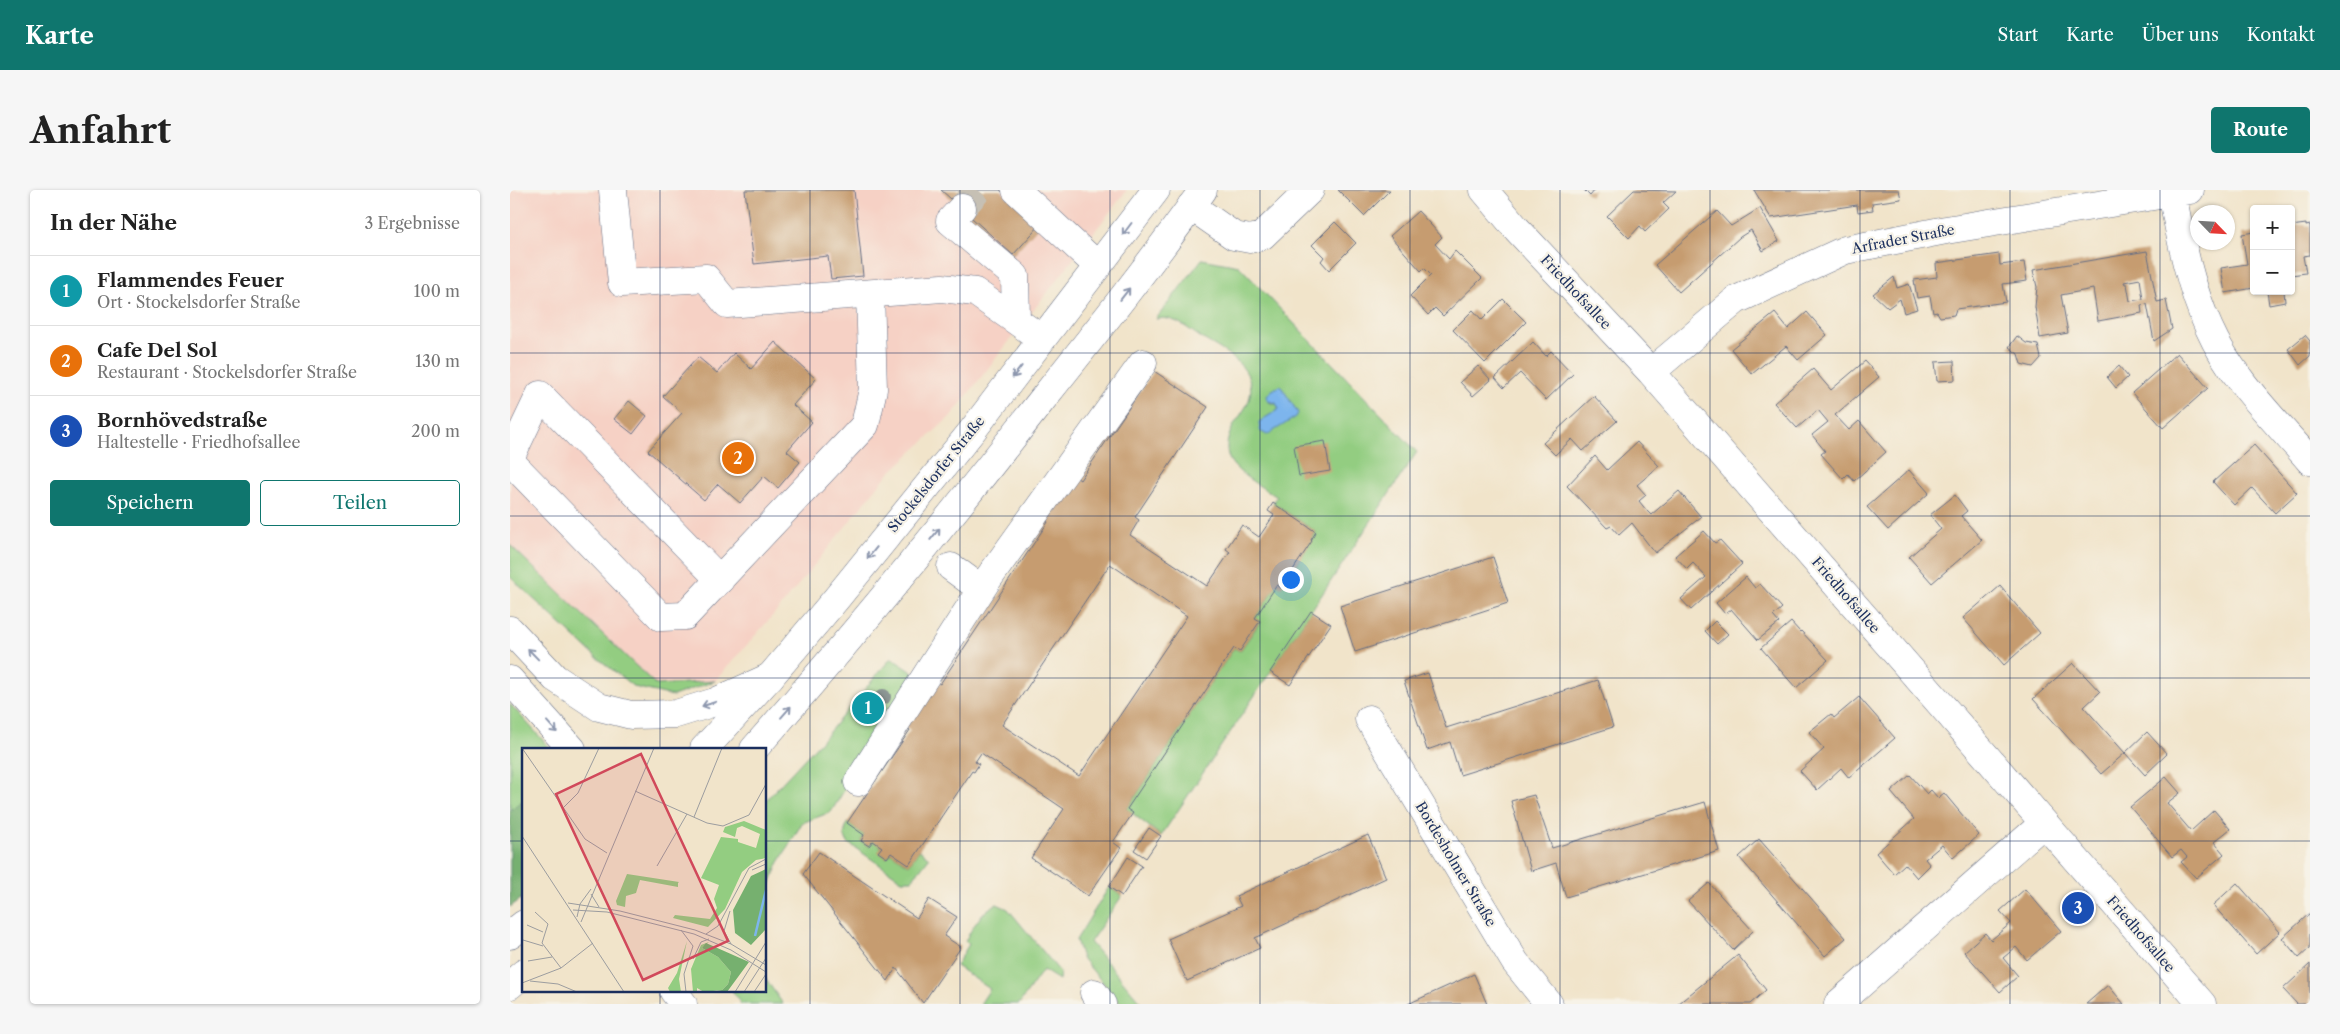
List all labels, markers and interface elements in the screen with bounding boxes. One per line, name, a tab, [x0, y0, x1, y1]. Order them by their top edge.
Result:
text: Karte	[25, 21, 94, 50]
text: Start	[1998, 24, 2038, 46]
text: Karte	[2066, 24, 2114, 46]
text: Über uns	[2142, 24, 2219, 46]
text: Kontakt	[2247, 24, 2315, 46]
button: Route	[2211, 107, 2310, 153]
text: Anfahrt	[30, 109, 171, 152]
north arrow	[2190, 205, 2235, 250]
map controls	[2250, 205, 2295, 295]
button: +	[2250, 205, 2295, 250]
text: In der Nähe	[50, 210, 177, 235]
text: 3 Ergebnisse	[364, 213, 460, 233]
street label: Arfrader Straße	[1849, 220, 1956, 258]
one-way arrow	[1121, 222, 1132, 235]
button: −	[2250, 250, 2295, 295]
street label: Friedhofsallee	[1537, 251, 1615, 333]
text: Flammendes Feuer	[97, 269, 284, 292]
text: 1	[62, 281, 70, 301]
text: 100 m	[414, 281, 460, 301]
one-way arrow	[1120, 288, 1131, 301]
text: Ort · Stockelsdorfer Straße	[97, 292, 300, 312]
text: Cafe Del Sol	[97, 339, 217, 362]
text: 2	[61, 351, 71, 371]
text: 130 m	[415, 351, 460, 371]
text: Restaurant · Stockelsdorfer Straße	[97, 362, 357, 382]
one-way arrow	[1012, 365, 1022, 379]
text: Bornhövedstraße	[97, 409, 267, 432]
street label: Stockelsdorfer Straße	[884, 412, 988, 536]
text: 3	[61, 421, 71, 441]
text: 200 m	[411, 421, 460, 441]
text: Haltestelle · Friedhofsallee	[97, 432, 300, 452]
pin: 2	[722, 439, 754, 477]
button: Speichern	[50, 480, 250, 526]
button: Teilen	[260, 480, 460, 526]
one-way arrow	[930, 528, 941, 541]
one-way arrow	[866, 547, 877, 560]
street label: Friedhofsallee	[1808, 553, 1884, 637]
your location	[1278, 567, 1304, 593]
one-way arrow	[527, 648, 539, 660]
pin: 1	[852, 689, 884, 727]
one-way arrow	[702, 699, 718, 709]
one-way arrow	[780, 706, 792, 719]
one-way arrow	[547, 721, 558, 734]
inset map	[522, 748, 766, 992]
street label: Bordesholmer Straße	[1412, 798, 1500, 930]
pin: 3	[2062, 889, 2094, 927]
street label: Friedhofsallee	[2103, 892, 2179, 976]

